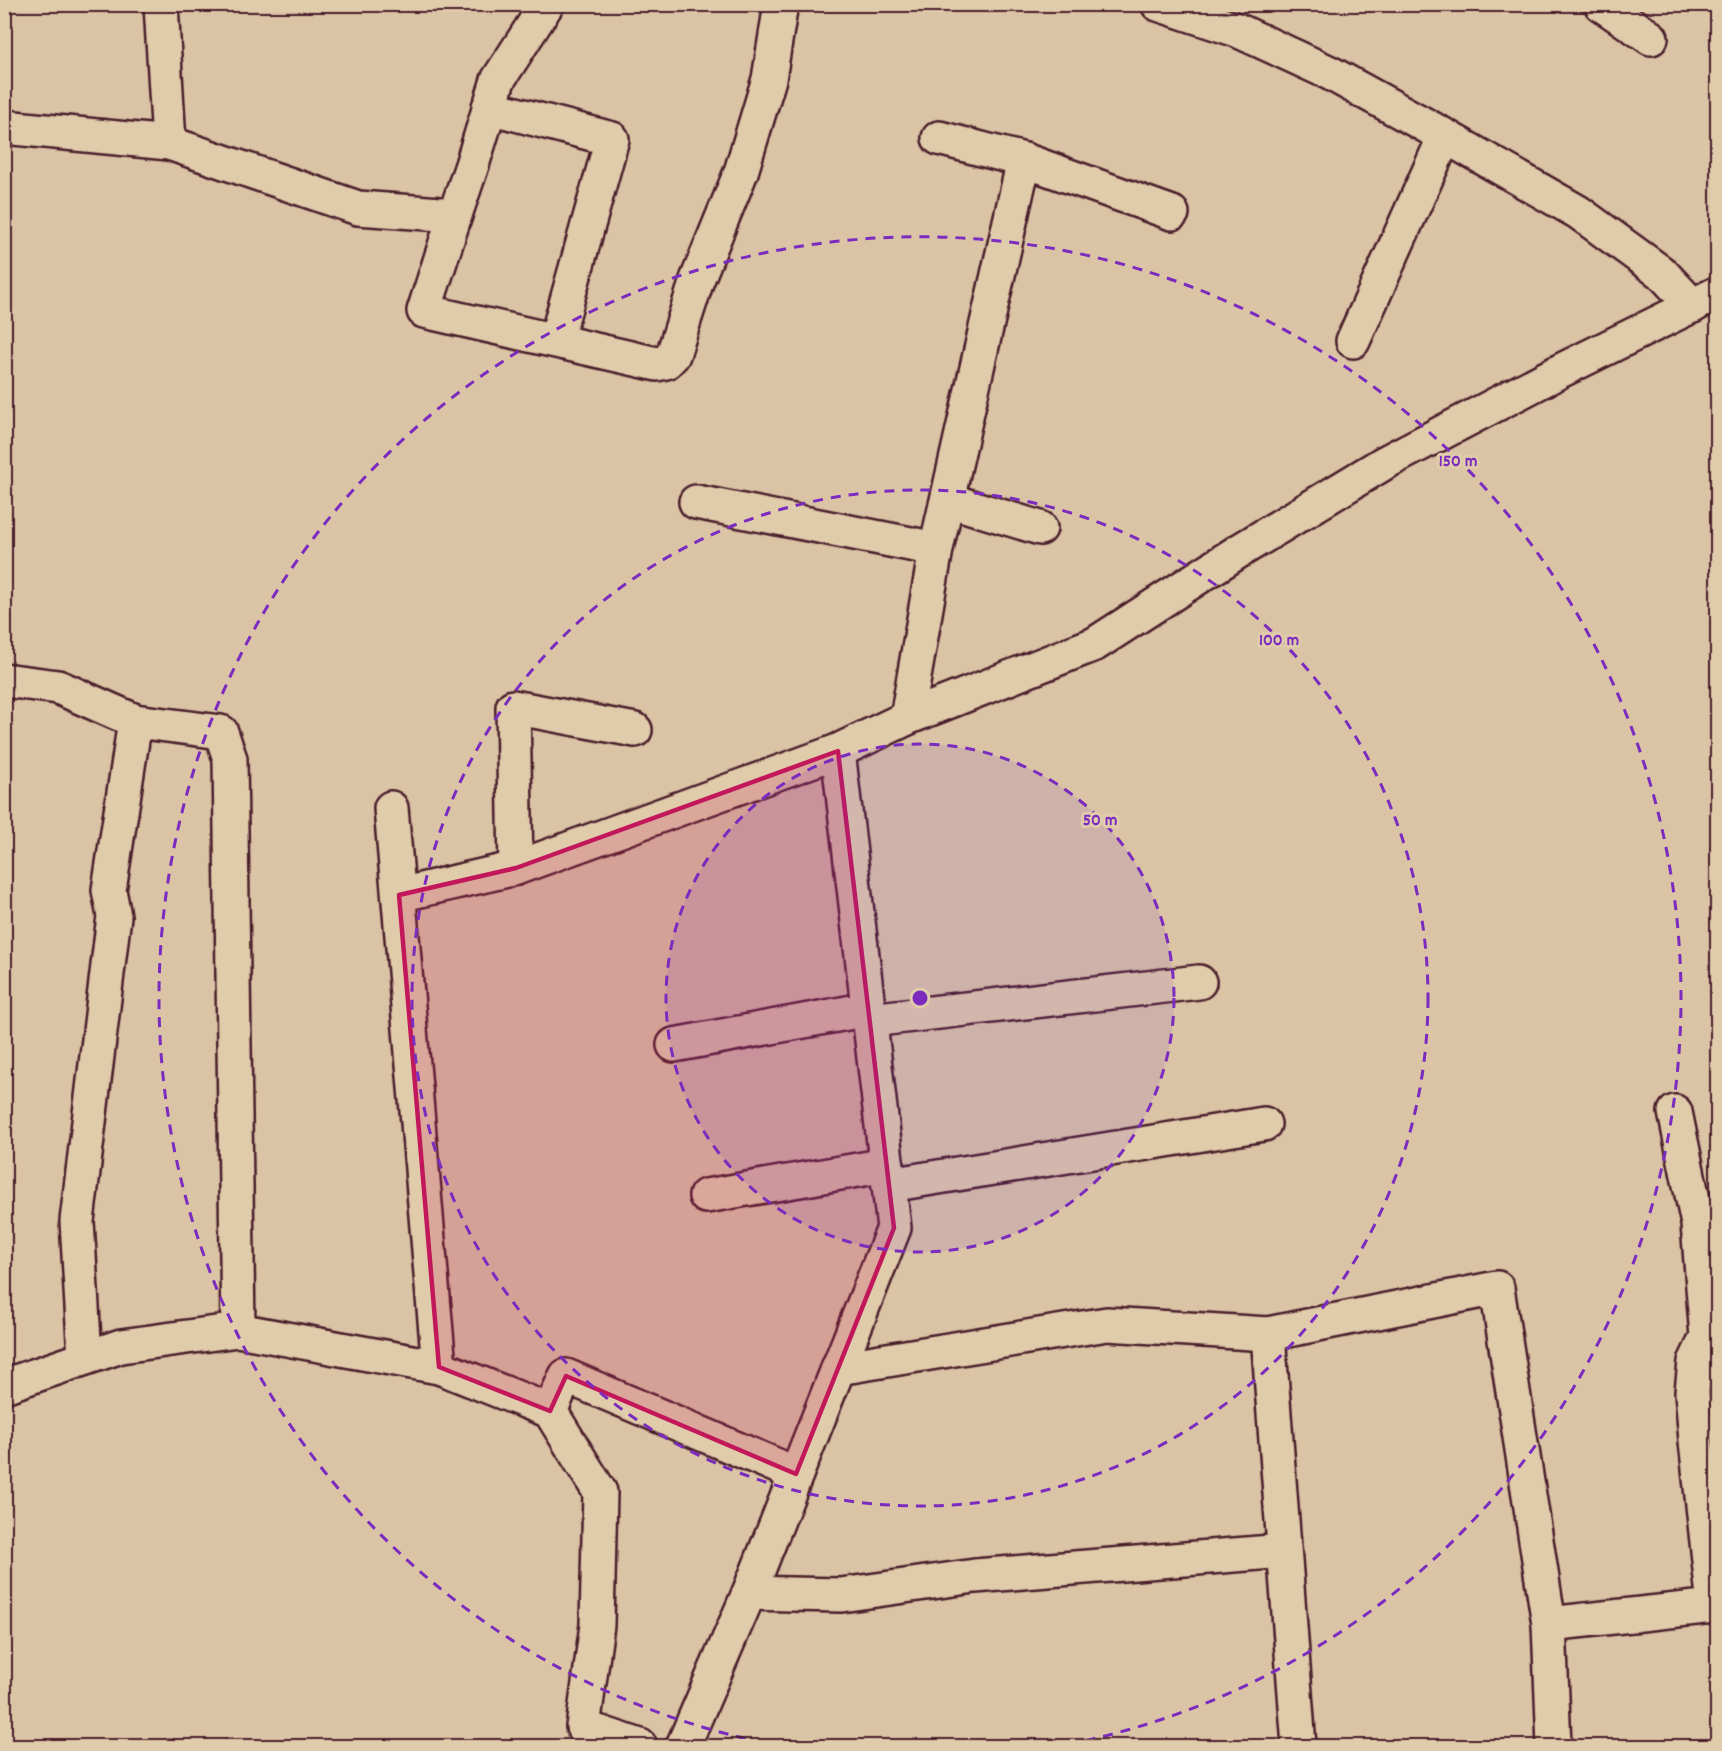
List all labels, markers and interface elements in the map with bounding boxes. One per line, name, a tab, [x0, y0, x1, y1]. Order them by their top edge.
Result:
text: 150 m	[1439, 450, 1477, 475]
text: 100 m	[1259, 629, 1299, 654]
text: 50 m	[1083, 809, 1117, 834]
centre of rings	[910, 988, 930, 1008]

